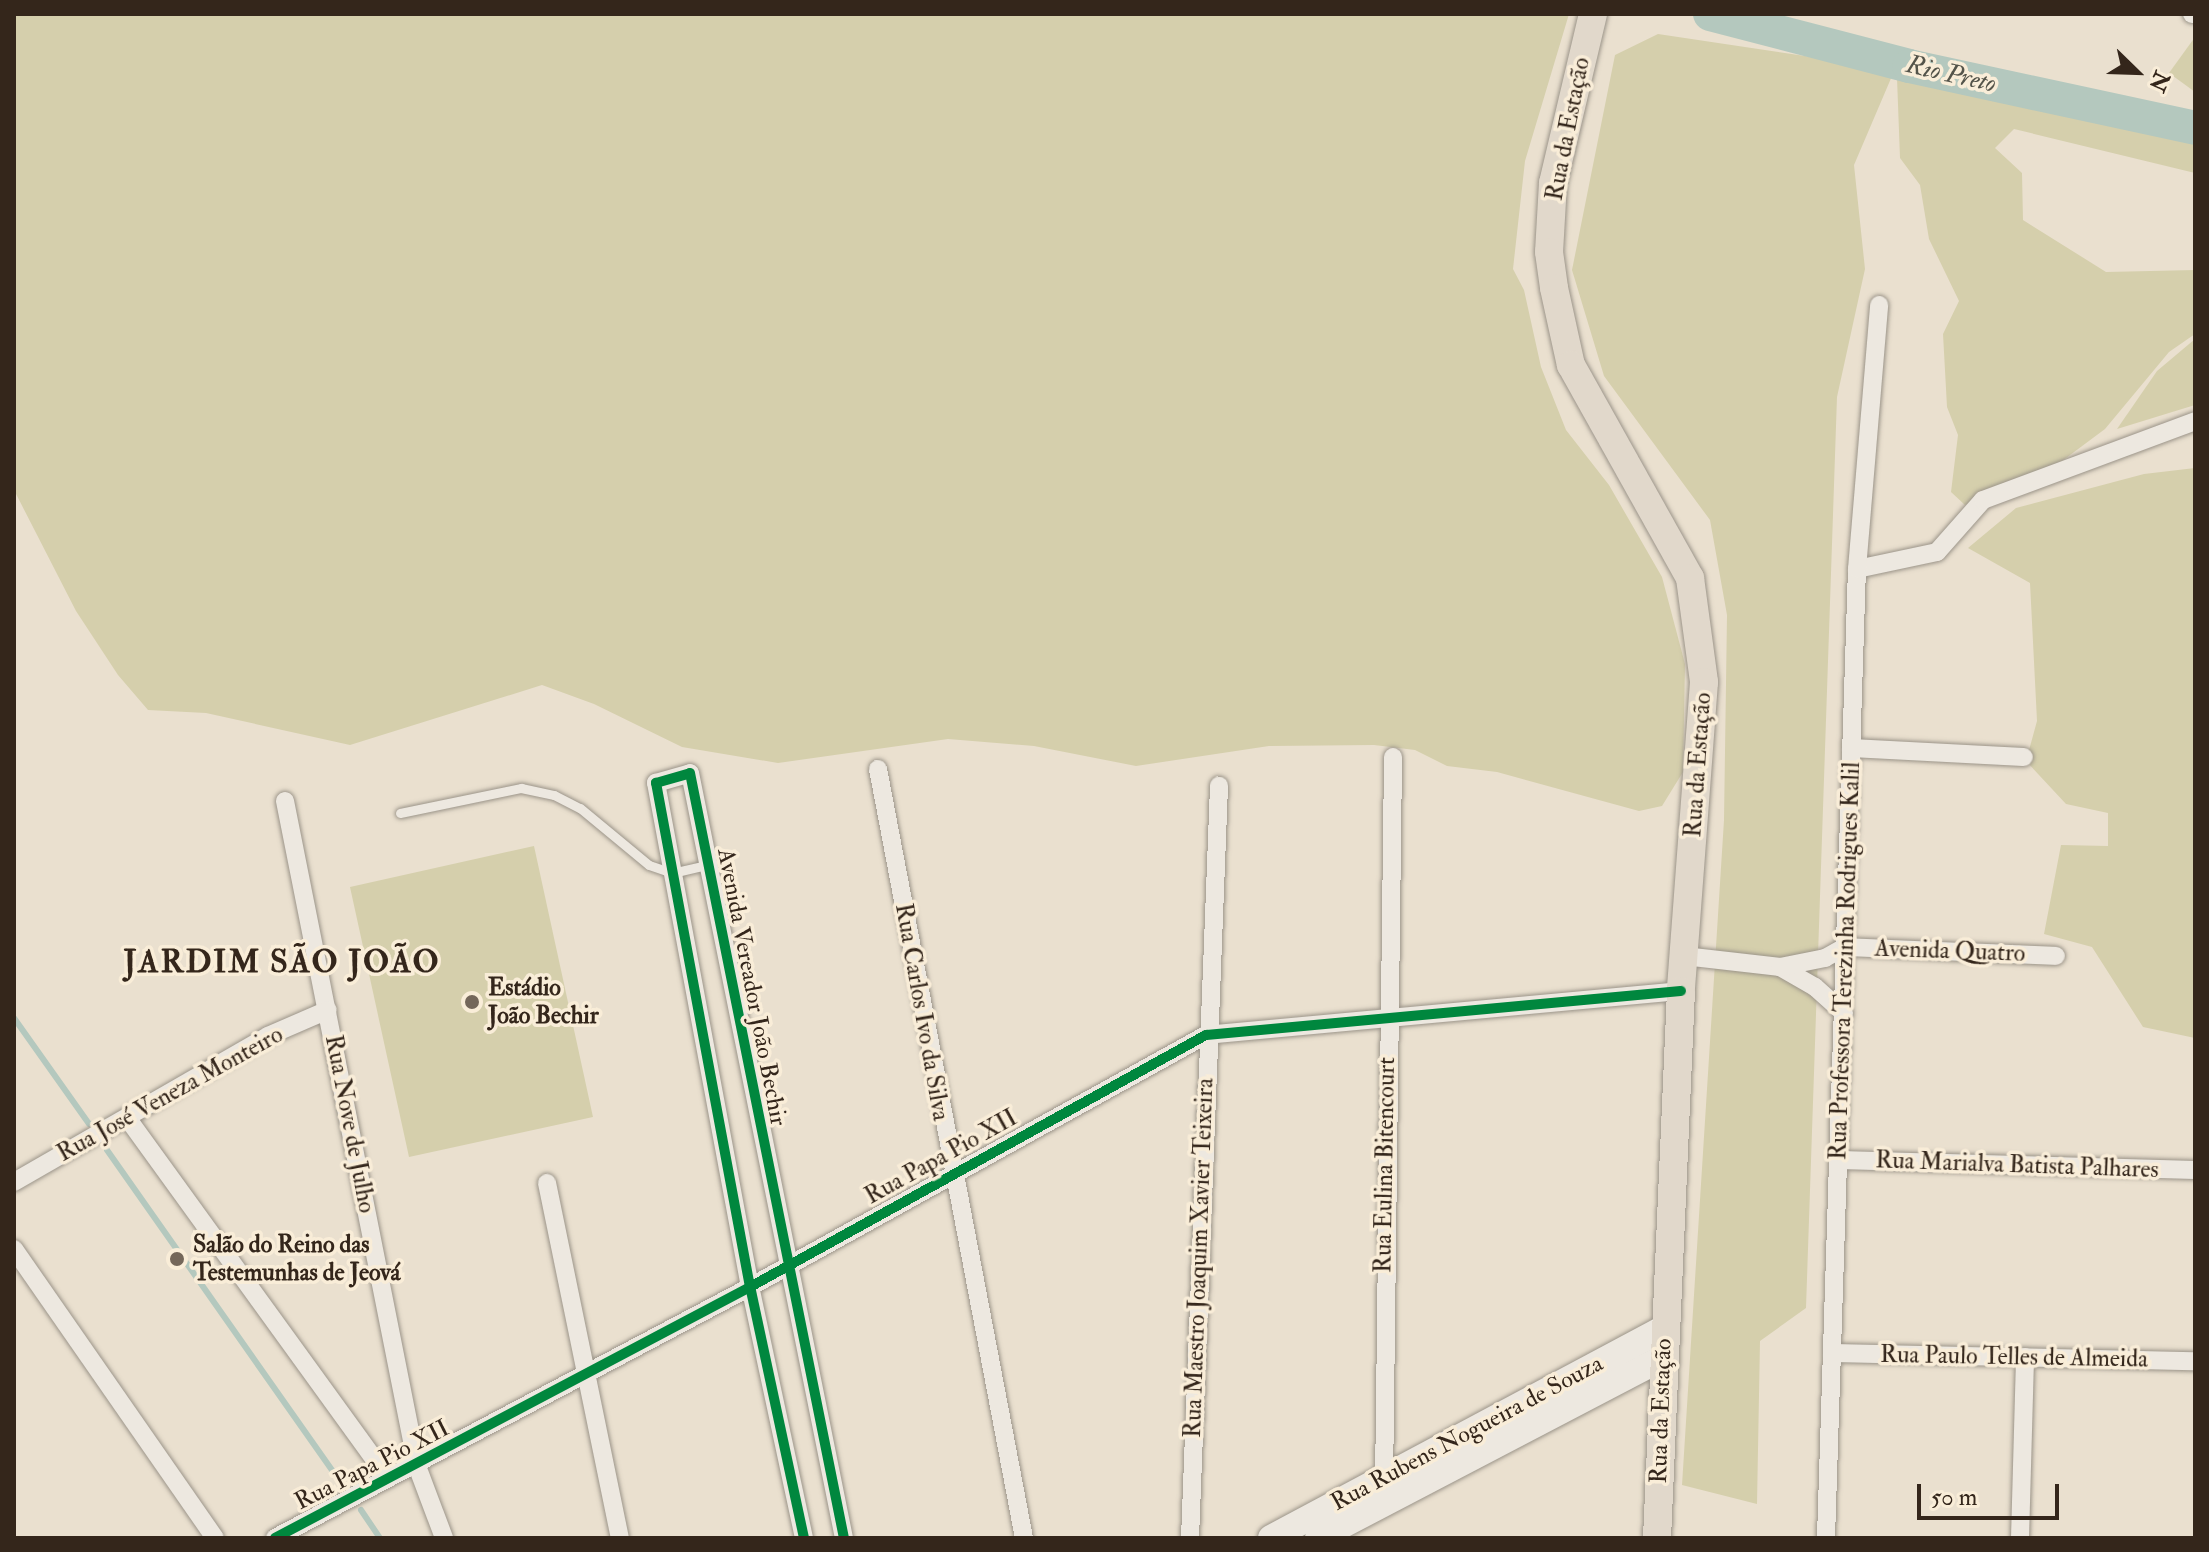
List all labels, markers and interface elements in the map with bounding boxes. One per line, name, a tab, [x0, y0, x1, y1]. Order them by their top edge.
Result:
north arrow	[2097, 32, 2177, 112]
water label: Rio Preto	[1903, 50, 1999, 100]
street label: Rua da Estação	[1540, 55, 1596, 203]
text: N	[2142, 67, 2176, 96]
street label: Rua da Estação	[1679, 692, 1717, 838]
street label: Rua Professora Terezinha Rodrigues Kalil	[1824, 761, 1866, 1161]
street label: Avenida Vereador João Bechir	[711, 846, 793, 1128]
street label: Rua Carlos Ivo da Silva	[889, 901, 955, 1123]
street label: Avenida Quatro	[1874, 934, 2026, 968]
district label: JARDIM SÃO JOÃO	[123, 943, 441, 981]
place label: Estádio João Bechir	[488, 974, 599, 1030]
marker: Estádio João Bechir	[463, 993, 481, 1011]
street label: Rua José Veneza Monteiro	[52, 1020, 288, 1168]
street label: Rua Nove de Julho	[319, 1033, 381, 1215]
street label: Rua Eulina Bitencourt	[1369, 1057, 1401, 1273]
street label: Rua Maestro Joaquim Xavier Teixeira	[1178, 1078, 1220, 1438]
street label: Rua Papa Pio XII	[860, 1103, 1022, 1211]
street label: Rua Marialva Batista Palhares	[1875, 1146, 2159, 1184]
place label: Salão do Reino das Testemunhas de Jeová	[193, 1231, 400, 1287]
marker: Salão do Reino das Testemunhas de Jeová	[168, 1250, 186, 1268]
street label: Rua da Estação	[1644, 1338, 1678, 1484]
street label: Rua Paulo Telles de Almeida	[1880, 1340, 2148, 1374]
street label: Rua Rubens Nogueira de Souza	[1326, 1349, 1608, 1517]
street label: Rua Papa Pio XII	[290, 1414, 454, 1516]
scale bar	[1921, 1468, 2063, 1518]
text: 50 m	[1931, 1482, 1977, 1513]

